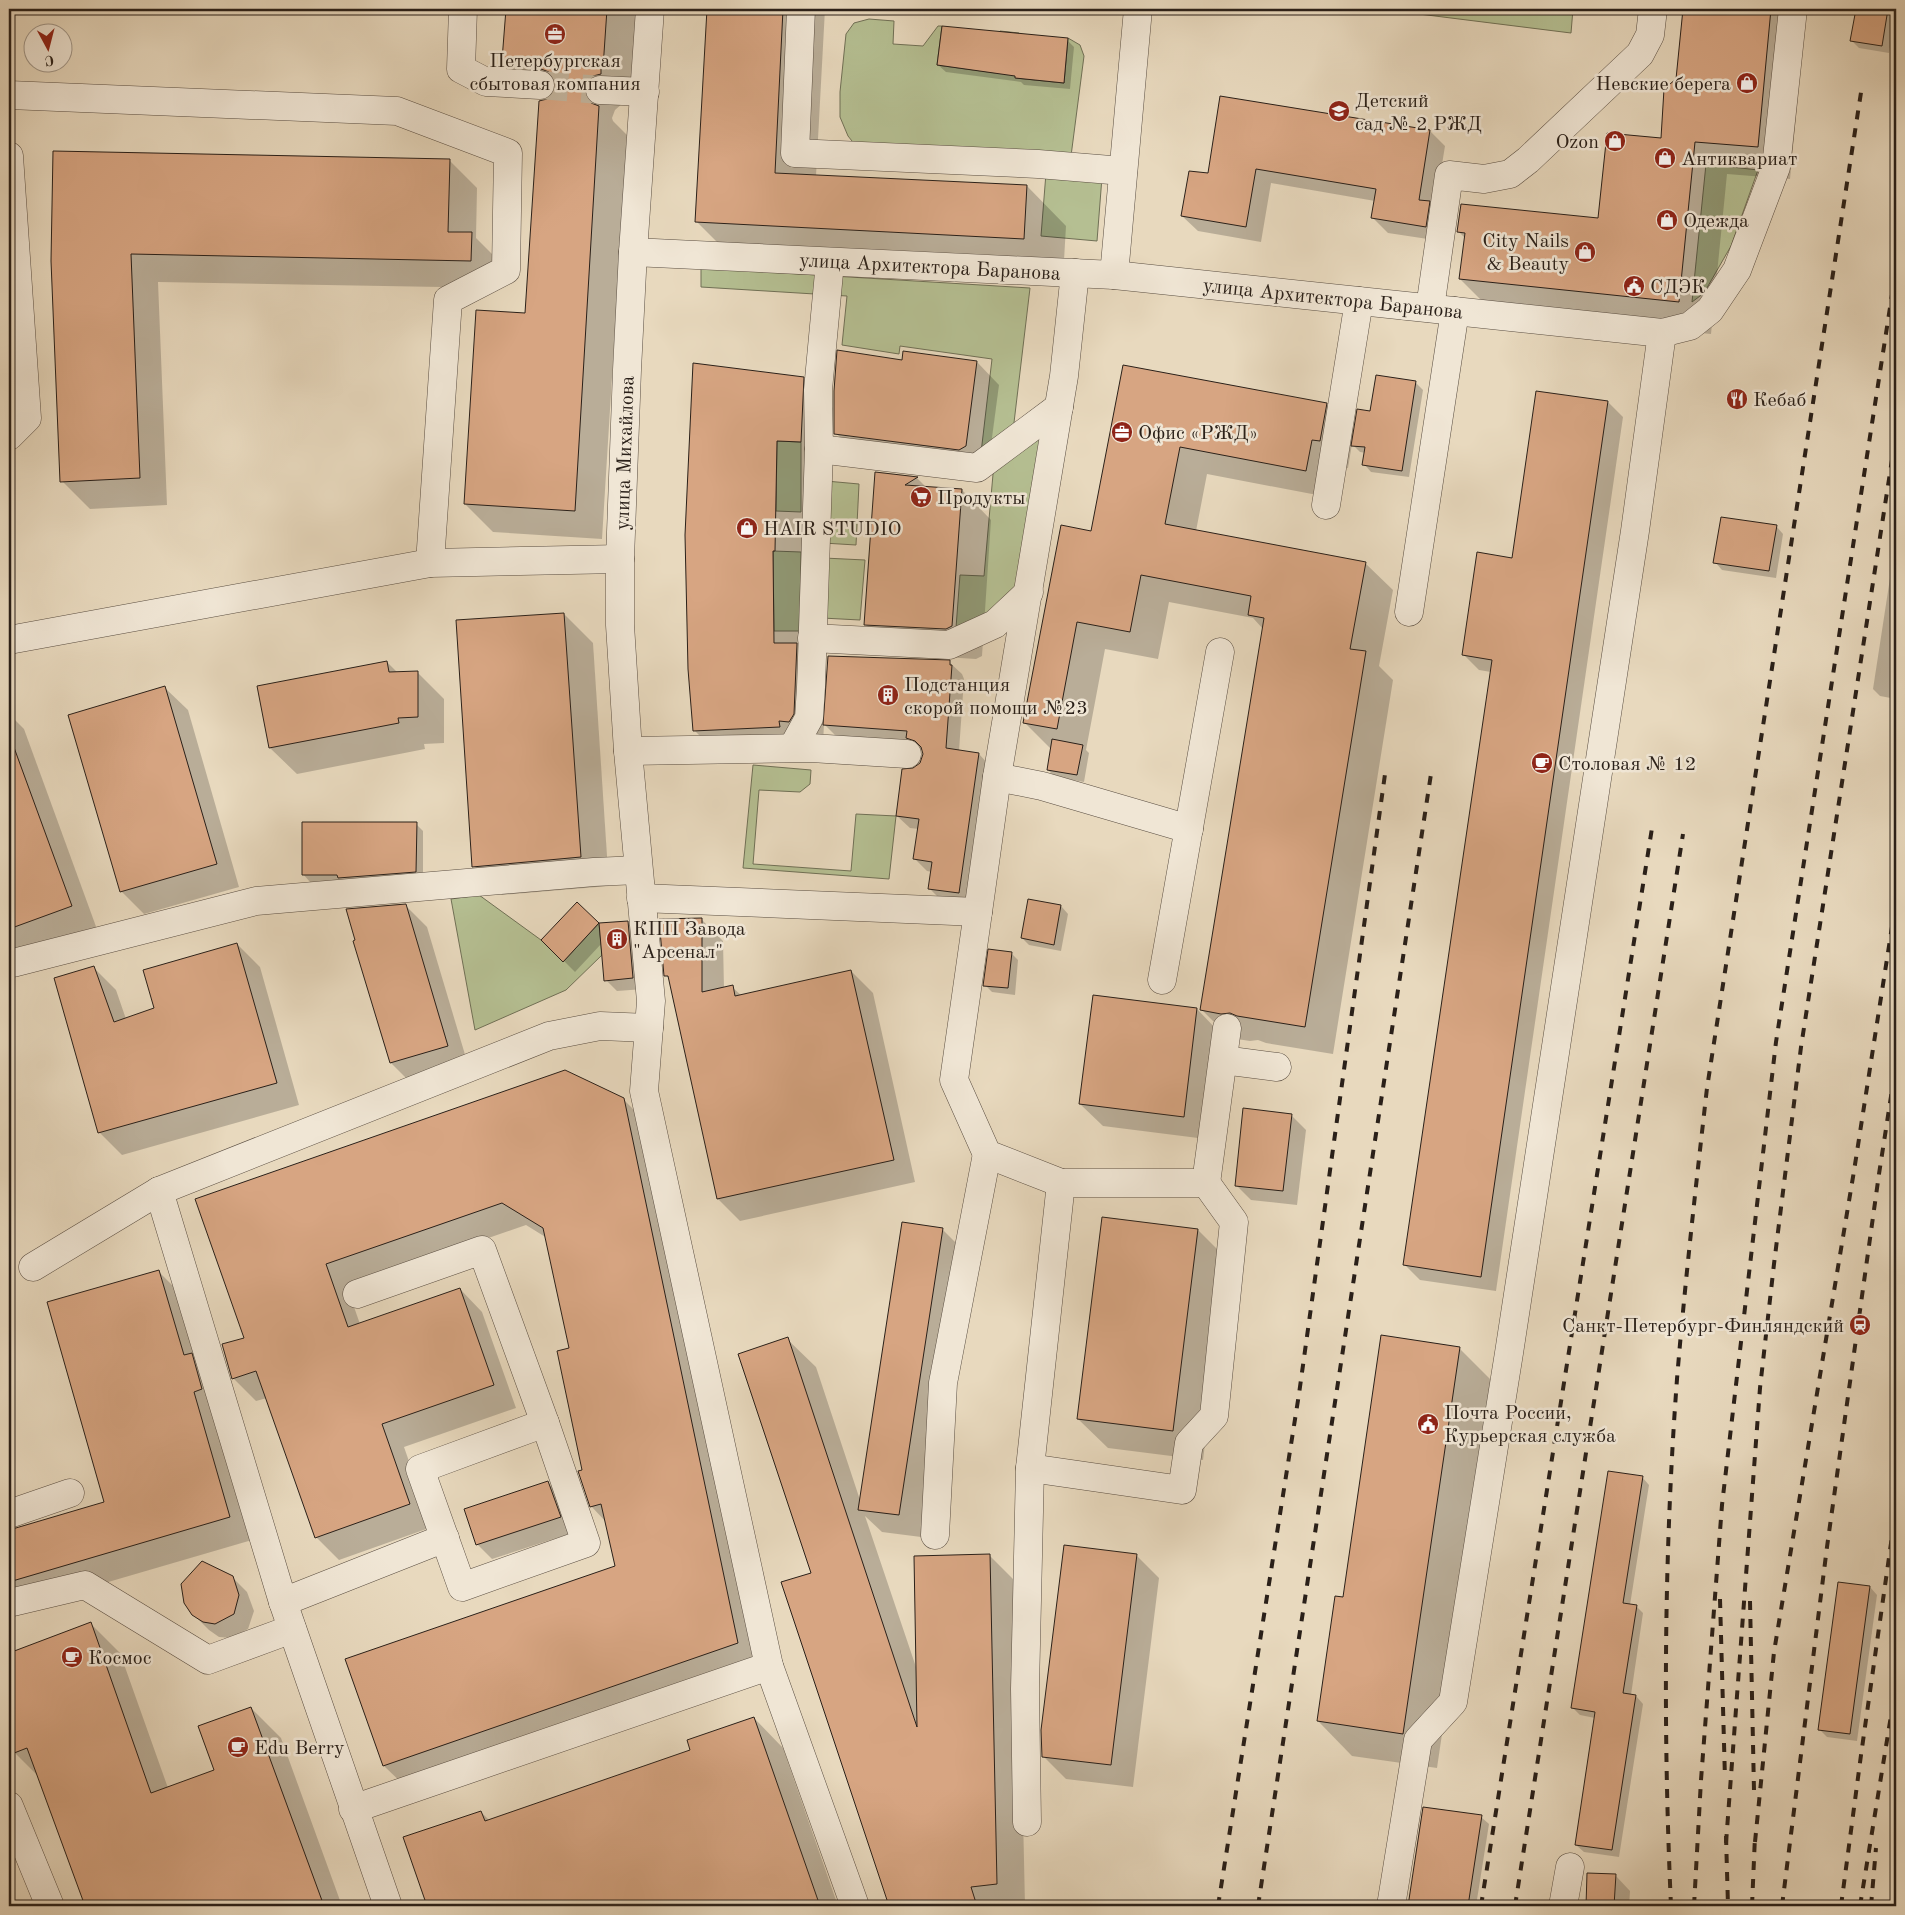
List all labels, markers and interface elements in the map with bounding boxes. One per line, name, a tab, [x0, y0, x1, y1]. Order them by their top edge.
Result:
north arrow	[22, 22, 72, 72]
office icon: Петербургская сбытовая компания	[543, 22, 567, 46]
text: С	[44, 52, 55, 67]
place label: Петербургская сбытовая компания	[469, 52, 641, 95]
shop icon: Невские берега	[1735, 71, 1759, 95]
place label: Невские берега	[1595, 75, 1731, 95]
place label: Детский сад № 2 РЖД	[1355, 92, 1482, 135]
school or university icon: Детский сад № 2 РЖД	[1327, 99, 1351, 123]
shop icon: Ozon	[1603, 129, 1627, 153]
place label: Ozon	[1555, 133, 1599, 153]
shop icon: Антиквариат	[1653, 146, 1677, 170]
place label: Антиквариат	[1681, 150, 1797, 170]
shop icon: Одежда	[1655, 208, 1679, 232]
place label: Одежда	[1683, 212, 1749, 232]
place label: City Nails & Beauty	[1482, 232, 1569, 275]
shop icon: City Nails & Beauty	[1573, 240, 1597, 264]
street label: улица Архитектора Баранова	[799, 251, 1061, 285]
public building icon: СДЭК	[1622, 274, 1646, 298]
street label: улица Архитектора Баранова	[1202, 276, 1464, 324]
place label: СДЭК	[1650, 278, 1706, 298]
street label: улица Михайлова	[613, 375, 639, 531]
restaurant icon: Кебаб	[1725, 387, 1749, 411]
place label: Кебаб	[1753, 391, 1806, 411]
office icon: Офис «РЖД»	[1110, 420, 1134, 444]
place label: Офис «РЖД»	[1138, 424, 1258, 444]
supermarket icon: Продукты	[909, 485, 933, 509]
place label: Продукты	[937, 489, 1026, 509]
shop icon: HAIR STUDIO	[735, 516, 759, 540]
place label: HAIR STUDIO	[763, 520, 902, 540]
place label: Подстанция скорой помощи №23	[904, 676, 1088, 719]
building icon: Подстанция скорой помощи №23	[876, 683, 900, 707]
cafe icon: Столовая № 12	[1530, 751, 1554, 775]
place label: Столовая № 12	[1558, 755, 1696, 775]
place label: КПП Завода "Арсенал"	[633, 920, 746, 963]
building icon: КПП Завода "Арсенал"	[605, 927, 629, 951]
station icon: Санкт-Петербург-Финляндский	[1848, 1313, 1872, 1337]
place label: Санкт-Петербург-Финляндский	[1562, 1317, 1844, 1337]
place label: Почта России, Курьерская служба	[1444, 1404, 1616, 1447]
public building icon: Почта России, Курьерская служба	[1416, 1412, 1440, 1436]
cafe icon: Космос	[60, 1645, 84, 1669]
place label: Космос	[88, 1649, 152, 1669]
cafe icon: Edu Berry	[226, 1735, 250, 1759]
place label: Edu Berry	[254, 1739, 345, 1759]

